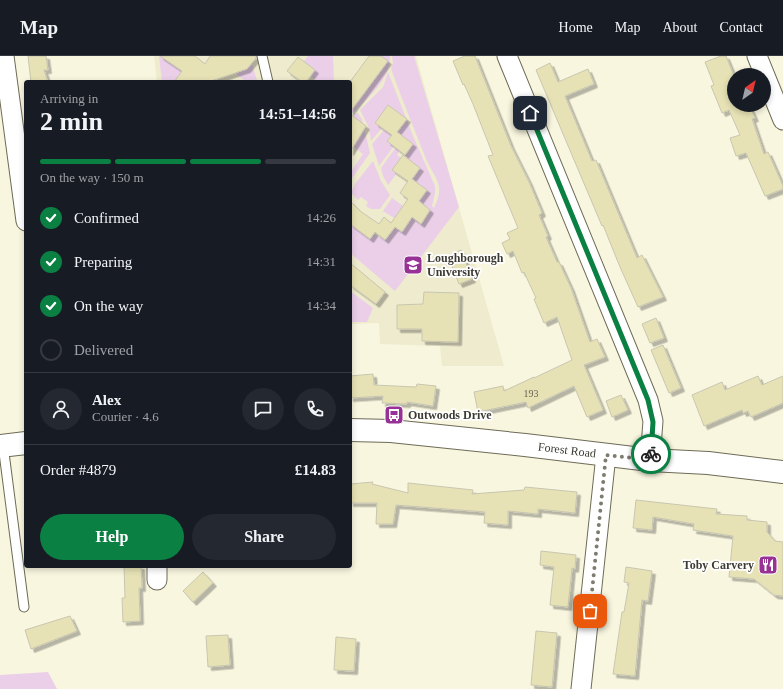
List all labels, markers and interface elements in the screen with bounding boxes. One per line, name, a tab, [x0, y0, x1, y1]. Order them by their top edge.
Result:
text: Map	[20, 17, 58, 38]
text: Home	[559, 20, 593, 35]
text: Map	[615, 20, 640, 35]
text: About	[662, 20, 697, 35]
text: Contact	[719, 20, 763, 35]
north arrow	[727, 68, 771, 112]
map controls	[727, 68, 771, 112]
text: Arriving in	[40, 91, 98, 106]
pin	[513, 96, 547, 130]
icon: home	[519, 102, 541, 124]
text: 14:51–14:56	[259, 106, 336, 122]
text: 2 min	[40, 107, 103, 136]
text: On the way · 150 m	[40, 170, 144, 185]
icon: check	[40, 207, 62, 229]
text: Confirmed	[74, 210, 139, 226]
text: 14:26	[306, 210, 336, 225]
icon: check	[40, 251, 62, 273]
place label: Loughborough University	[427, 251, 504, 279]
text: Preparing	[74, 254, 132, 270]
text: 14:31	[306, 254, 336, 269]
school or university icon: Loughborough University	[402, 254, 424, 276]
icon: check	[40, 295, 62, 317]
text: On the way	[74, 298, 143, 314]
text: 14:34	[306, 298, 336, 313]
text: Delivered	[74, 342, 133, 358]
button: person	[40, 388, 82, 430]
button: chat	[242, 388, 284, 430]
button: phone	[294, 388, 336, 430]
house number: 193	[524, 388, 539, 399]
text: Alex	[92, 392, 121, 408]
bus stop icon: Outwoods Drive	[383, 404, 405, 426]
place label: Outwoods Drive	[408, 408, 492, 422]
text: Courier · 4.6	[92, 409, 159, 424]
courier	[631, 434, 671, 474]
street label: Forest Road	[537, 439, 597, 461]
icon: bike	[640, 443, 662, 465]
text: Order #4879	[40, 462, 116, 478]
text: £14.83	[295, 462, 336, 478]
button: Help	[40, 514, 184, 560]
button: Share	[192, 514, 336, 560]
restaurant icon: Toby Carvery	[757, 554, 779, 576]
place label: Toby Carvery	[683, 558, 754, 572]
pin	[573, 594, 607, 628]
icon: bag	[579, 600, 601, 622]

